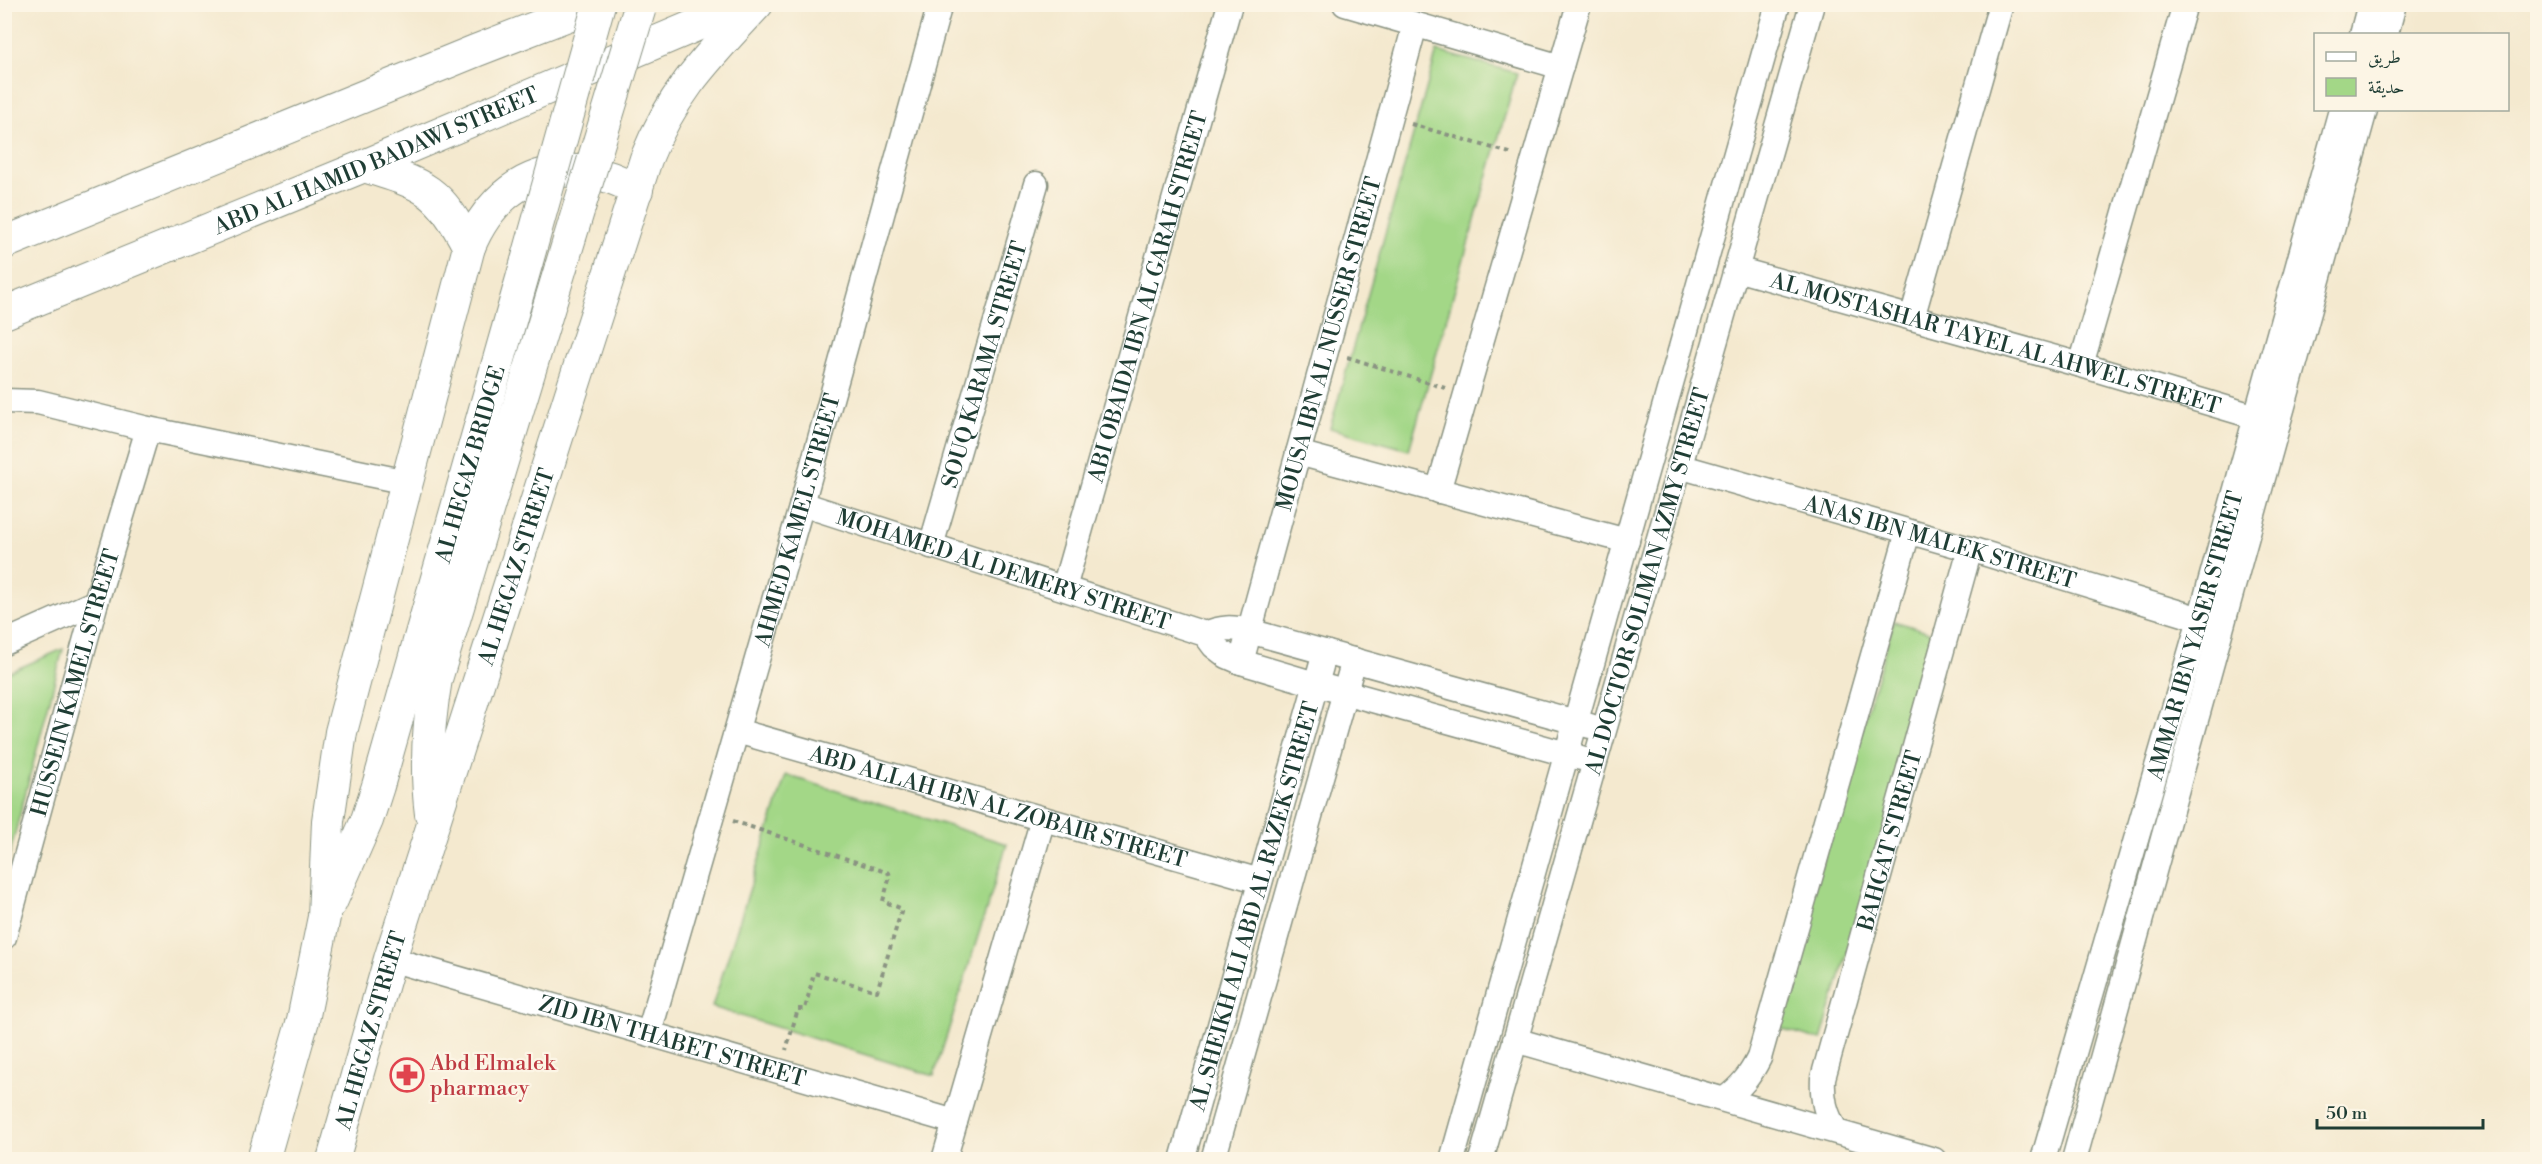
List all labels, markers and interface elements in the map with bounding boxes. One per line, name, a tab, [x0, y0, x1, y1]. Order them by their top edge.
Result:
legend	[2314, 33, 2509, 111]
text: طريق	[2368, 46, 2401, 69]
text: حديقة	[2368, 76, 2404, 99]
street label: ABD AL HAMID BADAWI STREET	[209, 82, 543, 241]
street label: ABI OBAIDA IBN AL GARAH STREET	[1082, 108, 1214, 487]
street label: MOUSA IBN AL NUSSER STREET	[1271, 174, 1388, 514]
street label: SOUQ KARAMA STREET	[936, 238, 1034, 492]
street label: AL MOSTASHAR TAYEL AL AHWEL STREET	[1766, 267, 2224, 421]
street label: AL HEGAZ BRIDGE	[430, 363, 512, 567]
street label: AL DOCTOR SOLIMAN AZMY STREET	[1580, 385, 1716, 779]
street label: AHMED KAMEL STREET	[749, 391, 847, 651]
street label: AL HEGAZ STREET	[473, 465, 561, 670]
street label: AMMAR IBN YASER STREET	[2142, 488, 2250, 784]
street label: ANAS IBN MALEK STREET	[1800, 490, 2079, 596]
street label: MOHAMED AL DEMERY STREET	[833, 504, 1174, 637]
street label: HUSSEIN KAMEL STREET	[26, 546, 126, 820]
street label: AL SHEIKH ALI ABD AL RAZEK STREET	[1184, 699, 1325, 1115]
street label: ABD ALLAH IBN AL ZOBAIR STREET	[805, 740, 1190, 874]
street label: BAHGAT STREET	[1852, 748, 1928, 935]
street label: AL HEGAZ STREET	[330, 928, 413, 1134]
street label: ZID IBN THABET STREET	[535, 991, 809, 1093]
place label: Abd Elmalek pharmacy	[429, 1050, 557, 1102]
pharmacy icon: Abd Elmalek pharmacy	[389, 1057, 425, 1093]
scale bar	[2317, 1092, 2484, 1130]
text: 50 m	[2326, 1102, 2368, 1125]

